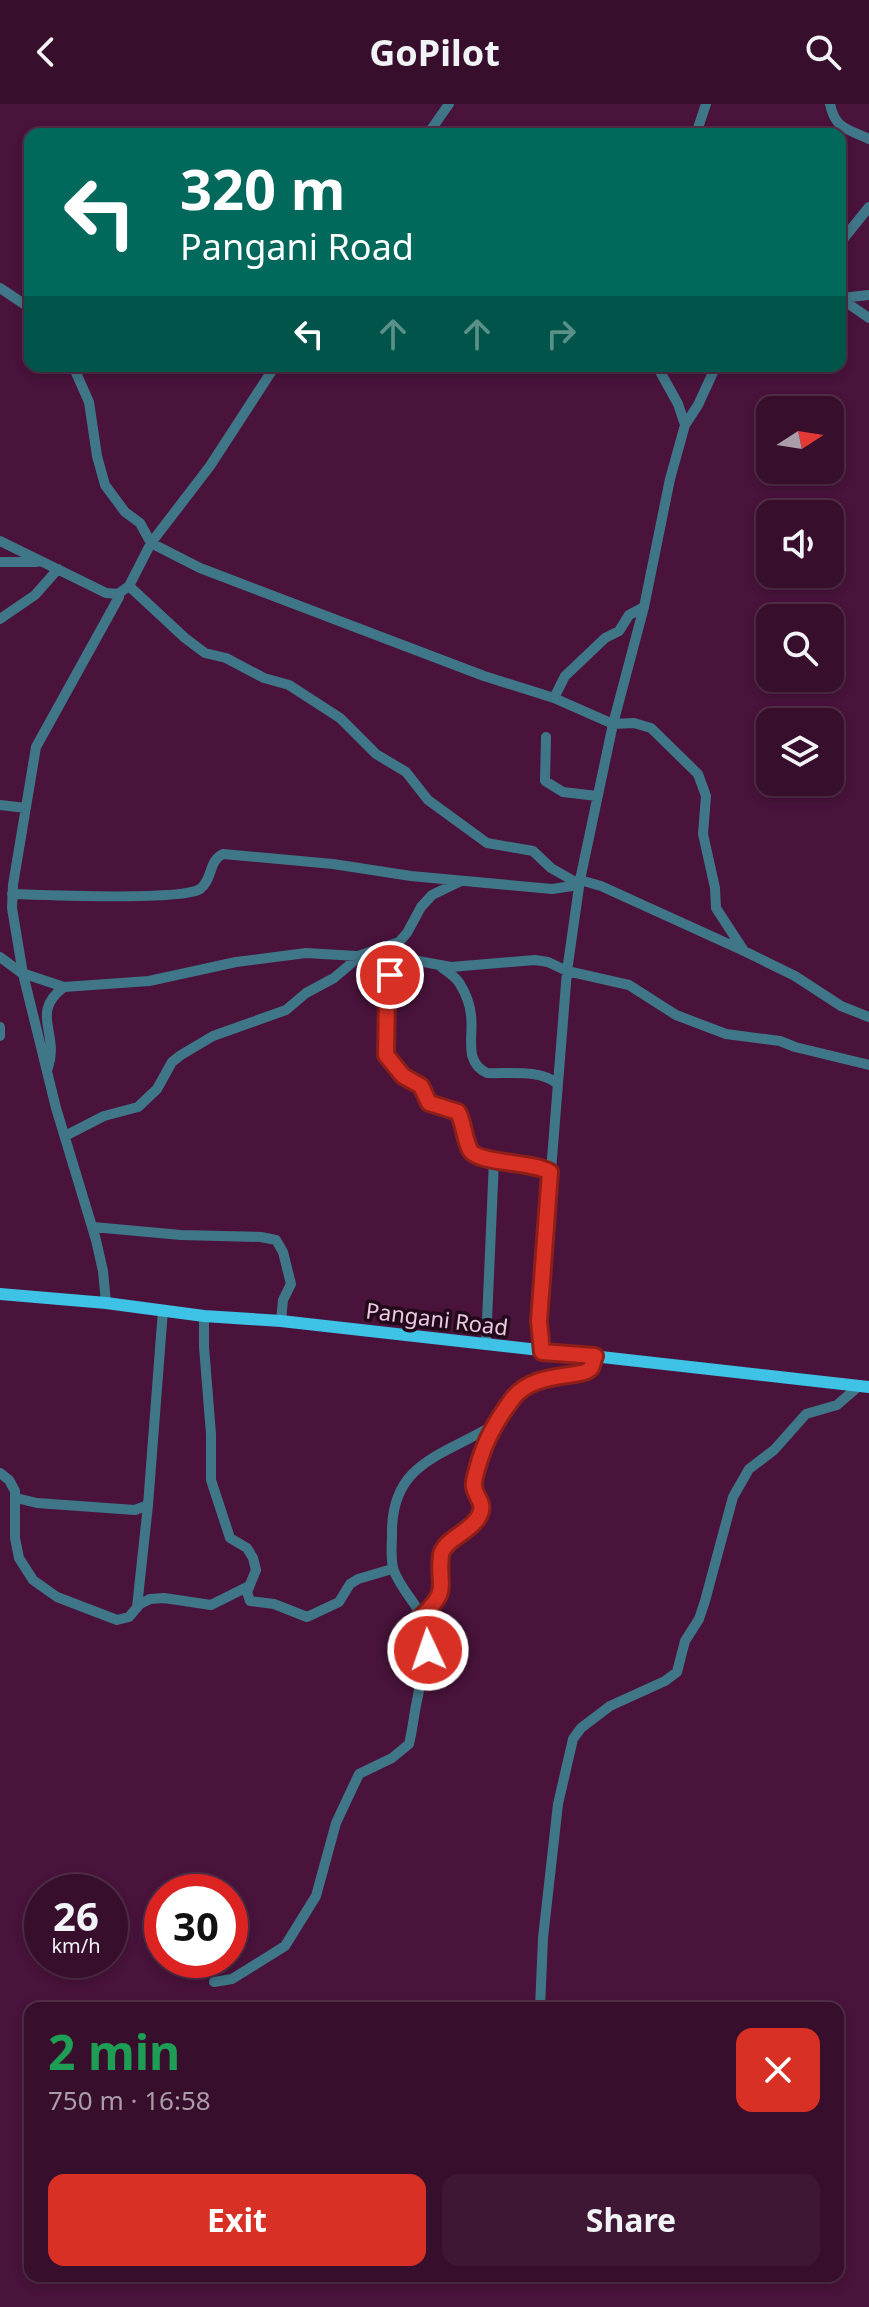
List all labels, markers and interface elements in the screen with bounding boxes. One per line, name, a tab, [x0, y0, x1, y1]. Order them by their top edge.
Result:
text: GoPilot	[369, 28, 500, 77]
icon: back	[24, 30, 68, 74]
icon: search	[801, 30, 845, 74]
text: 320 m	[180, 150, 345, 226]
icon: left	[48, 160, 152, 264]
text: Pangani Road	[180, 222, 414, 271]
icon: left	[287, 312, 331, 356]
icon: ahead	[371, 312, 415, 356]
icon: ahead	[455, 312, 499, 356]
icon: right	[539, 312, 583, 356]
north arrow	[756, 396, 844, 484]
map controls	[756, 396, 844, 796]
button: sound	[756, 500, 844, 588]
button: search	[756, 604, 844, 692]
button: layers	[756, 708, 844, 796]
pin	[356, 941, 424, 1009]
icon: arrive	[368, 953, 412, 997]
street label: Pangani Road	[364, 1294, 510, 1342]
position arrow	[386, 1608, 470, 1692]
speed limit sign: 30	[144, 1874, 248, 1978]
text: 26	[53, 1888, 99, 1943]
text: km/h	[51, 1932, 101, 1959]
text: 2 min	[48, 2019, 180, 2084]
button: close	[736, 2028, 820, 2112]
text: 750 m · 16:58	[48, 2082, 211, 2118]
button: Exit	[48, 2174, 426, 2266]
button: Share	[442, 2174, 820, 2266]

